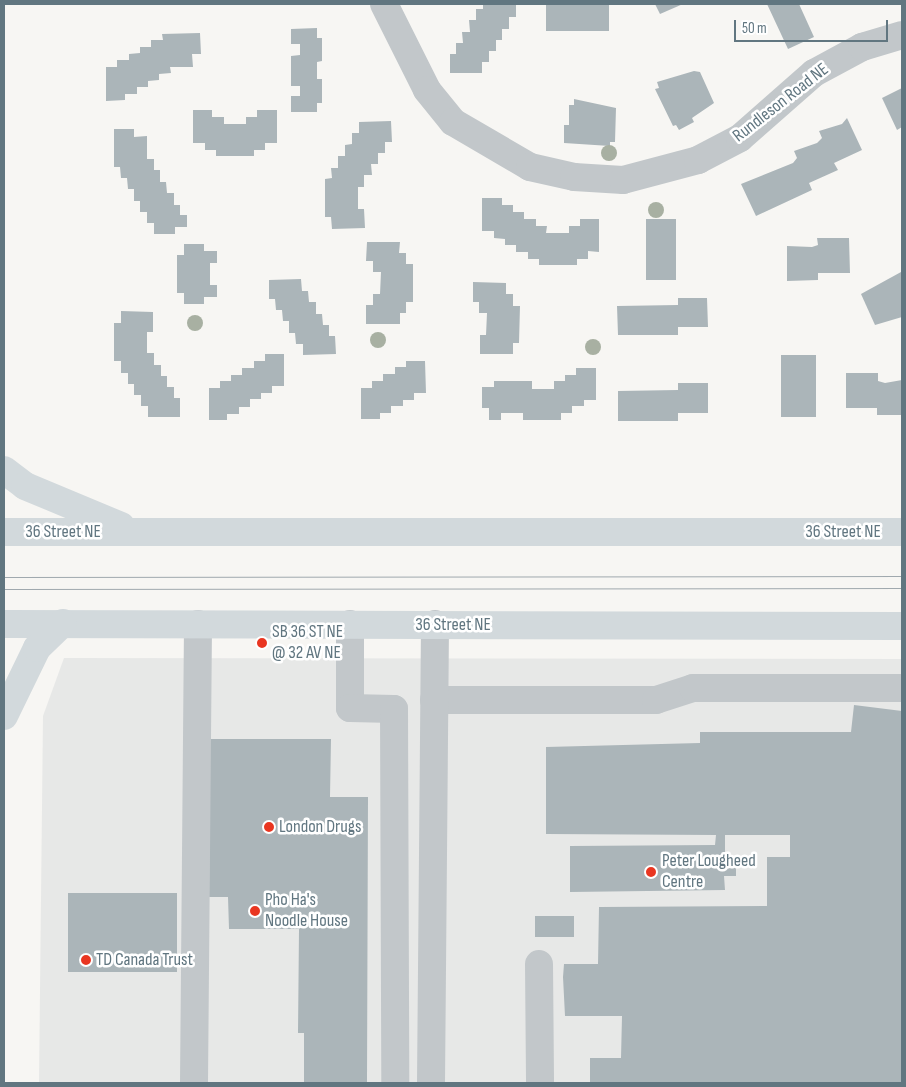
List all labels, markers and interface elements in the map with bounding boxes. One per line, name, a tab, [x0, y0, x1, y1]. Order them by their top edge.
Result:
scale bar	[736, 10, 890, 42]
text: 50 m	[742, 19, 767, 38]
street label: Rundleson Road NE	[729, 59, 833, 147]
street label: 36 Street NE	[25, 521, 101, 543]
street label: 36 Street NE	[805, 521, 881, 543]
street label: 36 Street NE	[415, 614, 491, 636]
place label: SB 36 ST NE @ 32 AV NE	[272, 622, 343, 664]
marker: SB 36 ST NE @ 32 AV NE	[256, 637, 268, 649]
place label: London Drugs	[279, 816, 361, 838]
marker: London Drugs	[263, 821, 275, 833]
place label: Peter Lougheed Centre	[662, 851, 756, 894]
marker: Peter Lougheed Centre	[644, 865, 658, 879]
place label: Pho Ha's Noodle House	[265, 890, 348, 932]
marker: Pho Ha's Noodle House	[249, 905, 261, 917]
place label: TD Canada Trust	[96, 949, 193, 971]
marker: TD Canada Trust	[80, 954, 92, 966]

